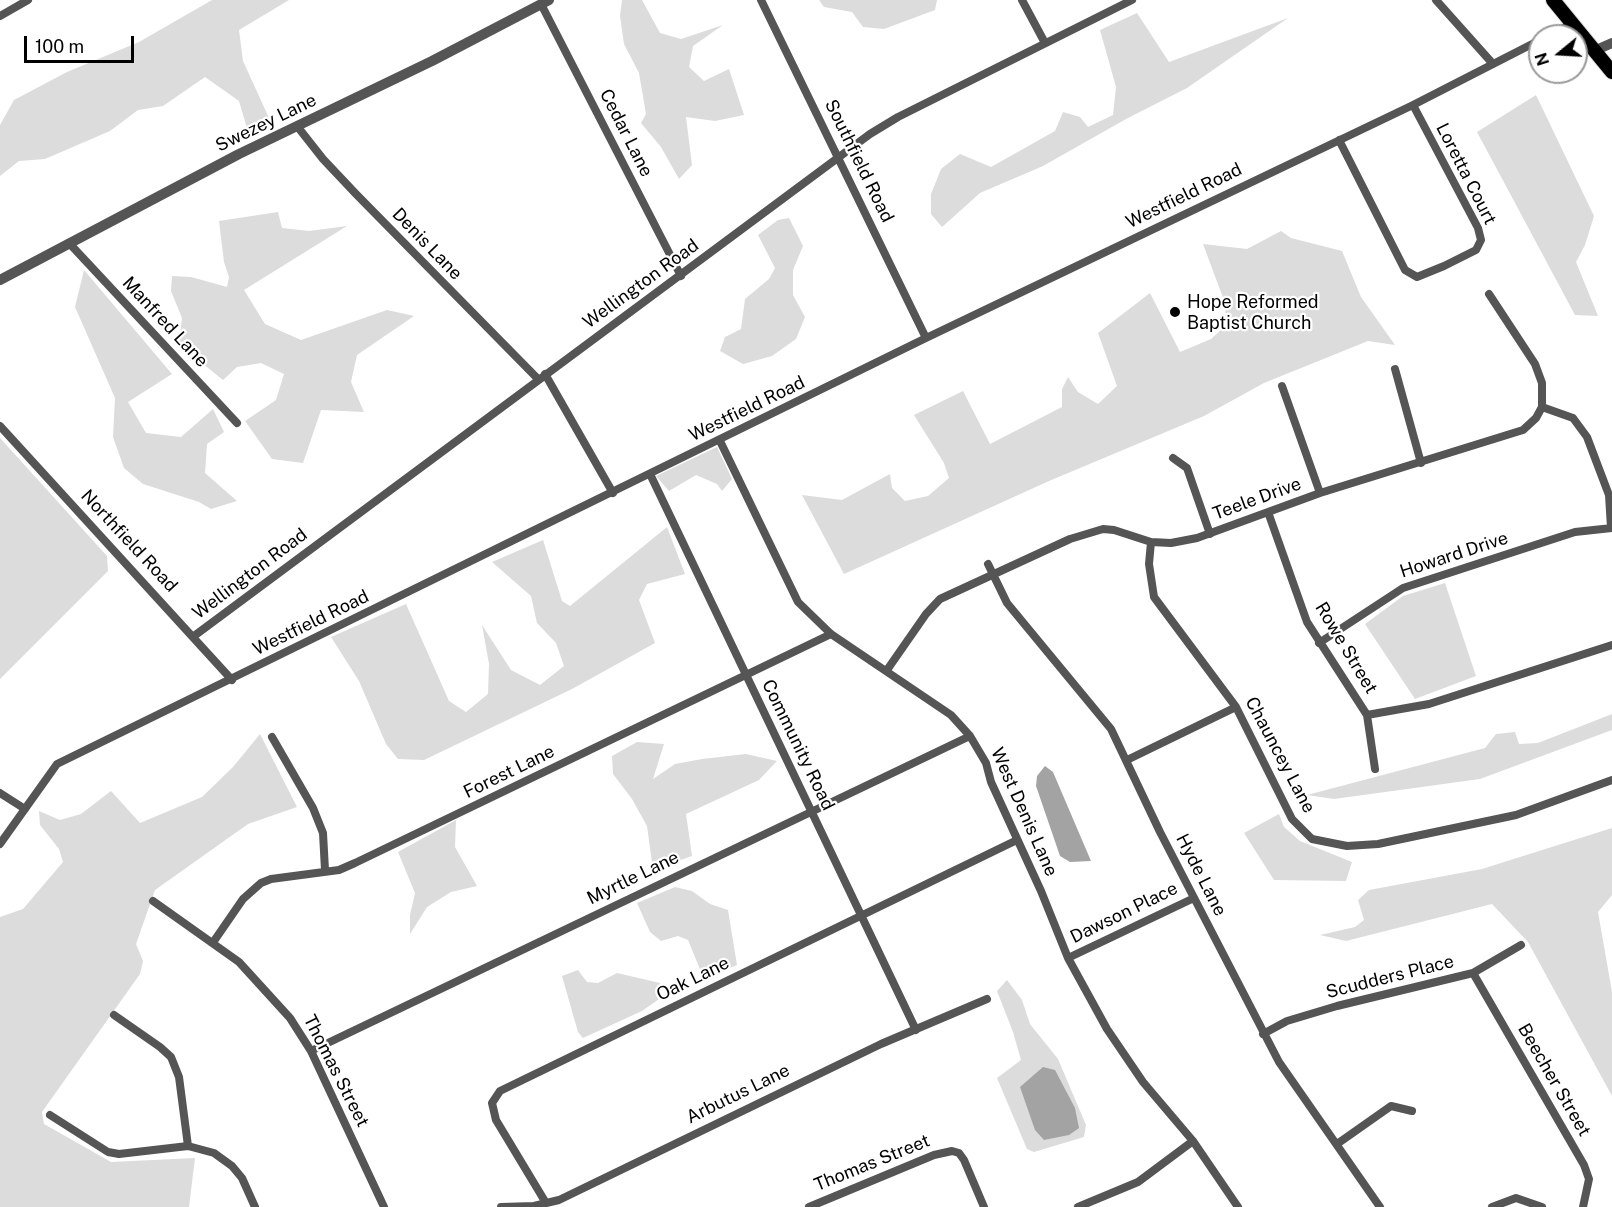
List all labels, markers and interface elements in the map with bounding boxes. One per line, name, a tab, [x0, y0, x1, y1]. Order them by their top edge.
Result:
scale bar	[27, 24, 136, 62]
north arrow	[1528, 24, 1588, 84]
text: 100 m	[35, 36, 84, 57]
text: N	[1531, 50, 1553, 68]
street label: Cedar Lane	[595, 86, 657, 180]
street label: Swezey Lane	[212, 89, 320, 157]
street label: Southfield Road	[820, 96, 898, 226]
street label: Loretta Court	[1431, 120, 1501, 228]
street label: Westfield Road	[1123, 159, 1245, 233]
street label: Denis Lane	[387, 204, 467, 284]
street label: Wellington Road	[579, 235, 703, 333]
street label: Manfred Lane	[118, 272, 212, 372]
place label: Hope Reformed Baptist Church	[1187, 291, 1319, 334]
marker: Hope Reformed Baptist Church	[1168, 305, 1182, 319]
street label: Westfield Road	[686, 372, 808, 446]
street label: Teele Drive	[1210, 473, 1304, 525]
street label: Northfield Road	[76, 485, 182, 597]
street label: Wellington Road	[189, 524, 311, 624]
street label: Howard Drive	[1397, 527, 1511, 583]
street label: Westfield Road	[250, 586, 372, 660]
street label: Rowe Street	[1310, 598, 1382, 698]
street label: Community Road	[757, 676, 839, 814]
street label: Chauncey Lane	[1240, 693, 1320, 817]
street label: Forest Lane	[460, 741, 558, 803]
street label: West Denis Lane	[986, 744, 1062, 880]
street label: Hyde Lane	[1171, 830, 1231, 920]
street label: Myrtle Lane	[584, 846, 682, 910]
street label: Dawson Place	[1067, 878, 1181, 948]
street label: Scudders Place	[1324, 951, 1456, 1003]
street label: Oak Lane	[653, 952, 733, 1006]
street label: Thomas Street	[299, 1011, 373, 1131]
street label: Beecher Street	[1513, 1020, 1595, 1140]
street label: Arbutus Lane	[683, 1060, 793, 1128]
street label: Thomas Street	[811, 1130, 933, 1196]

